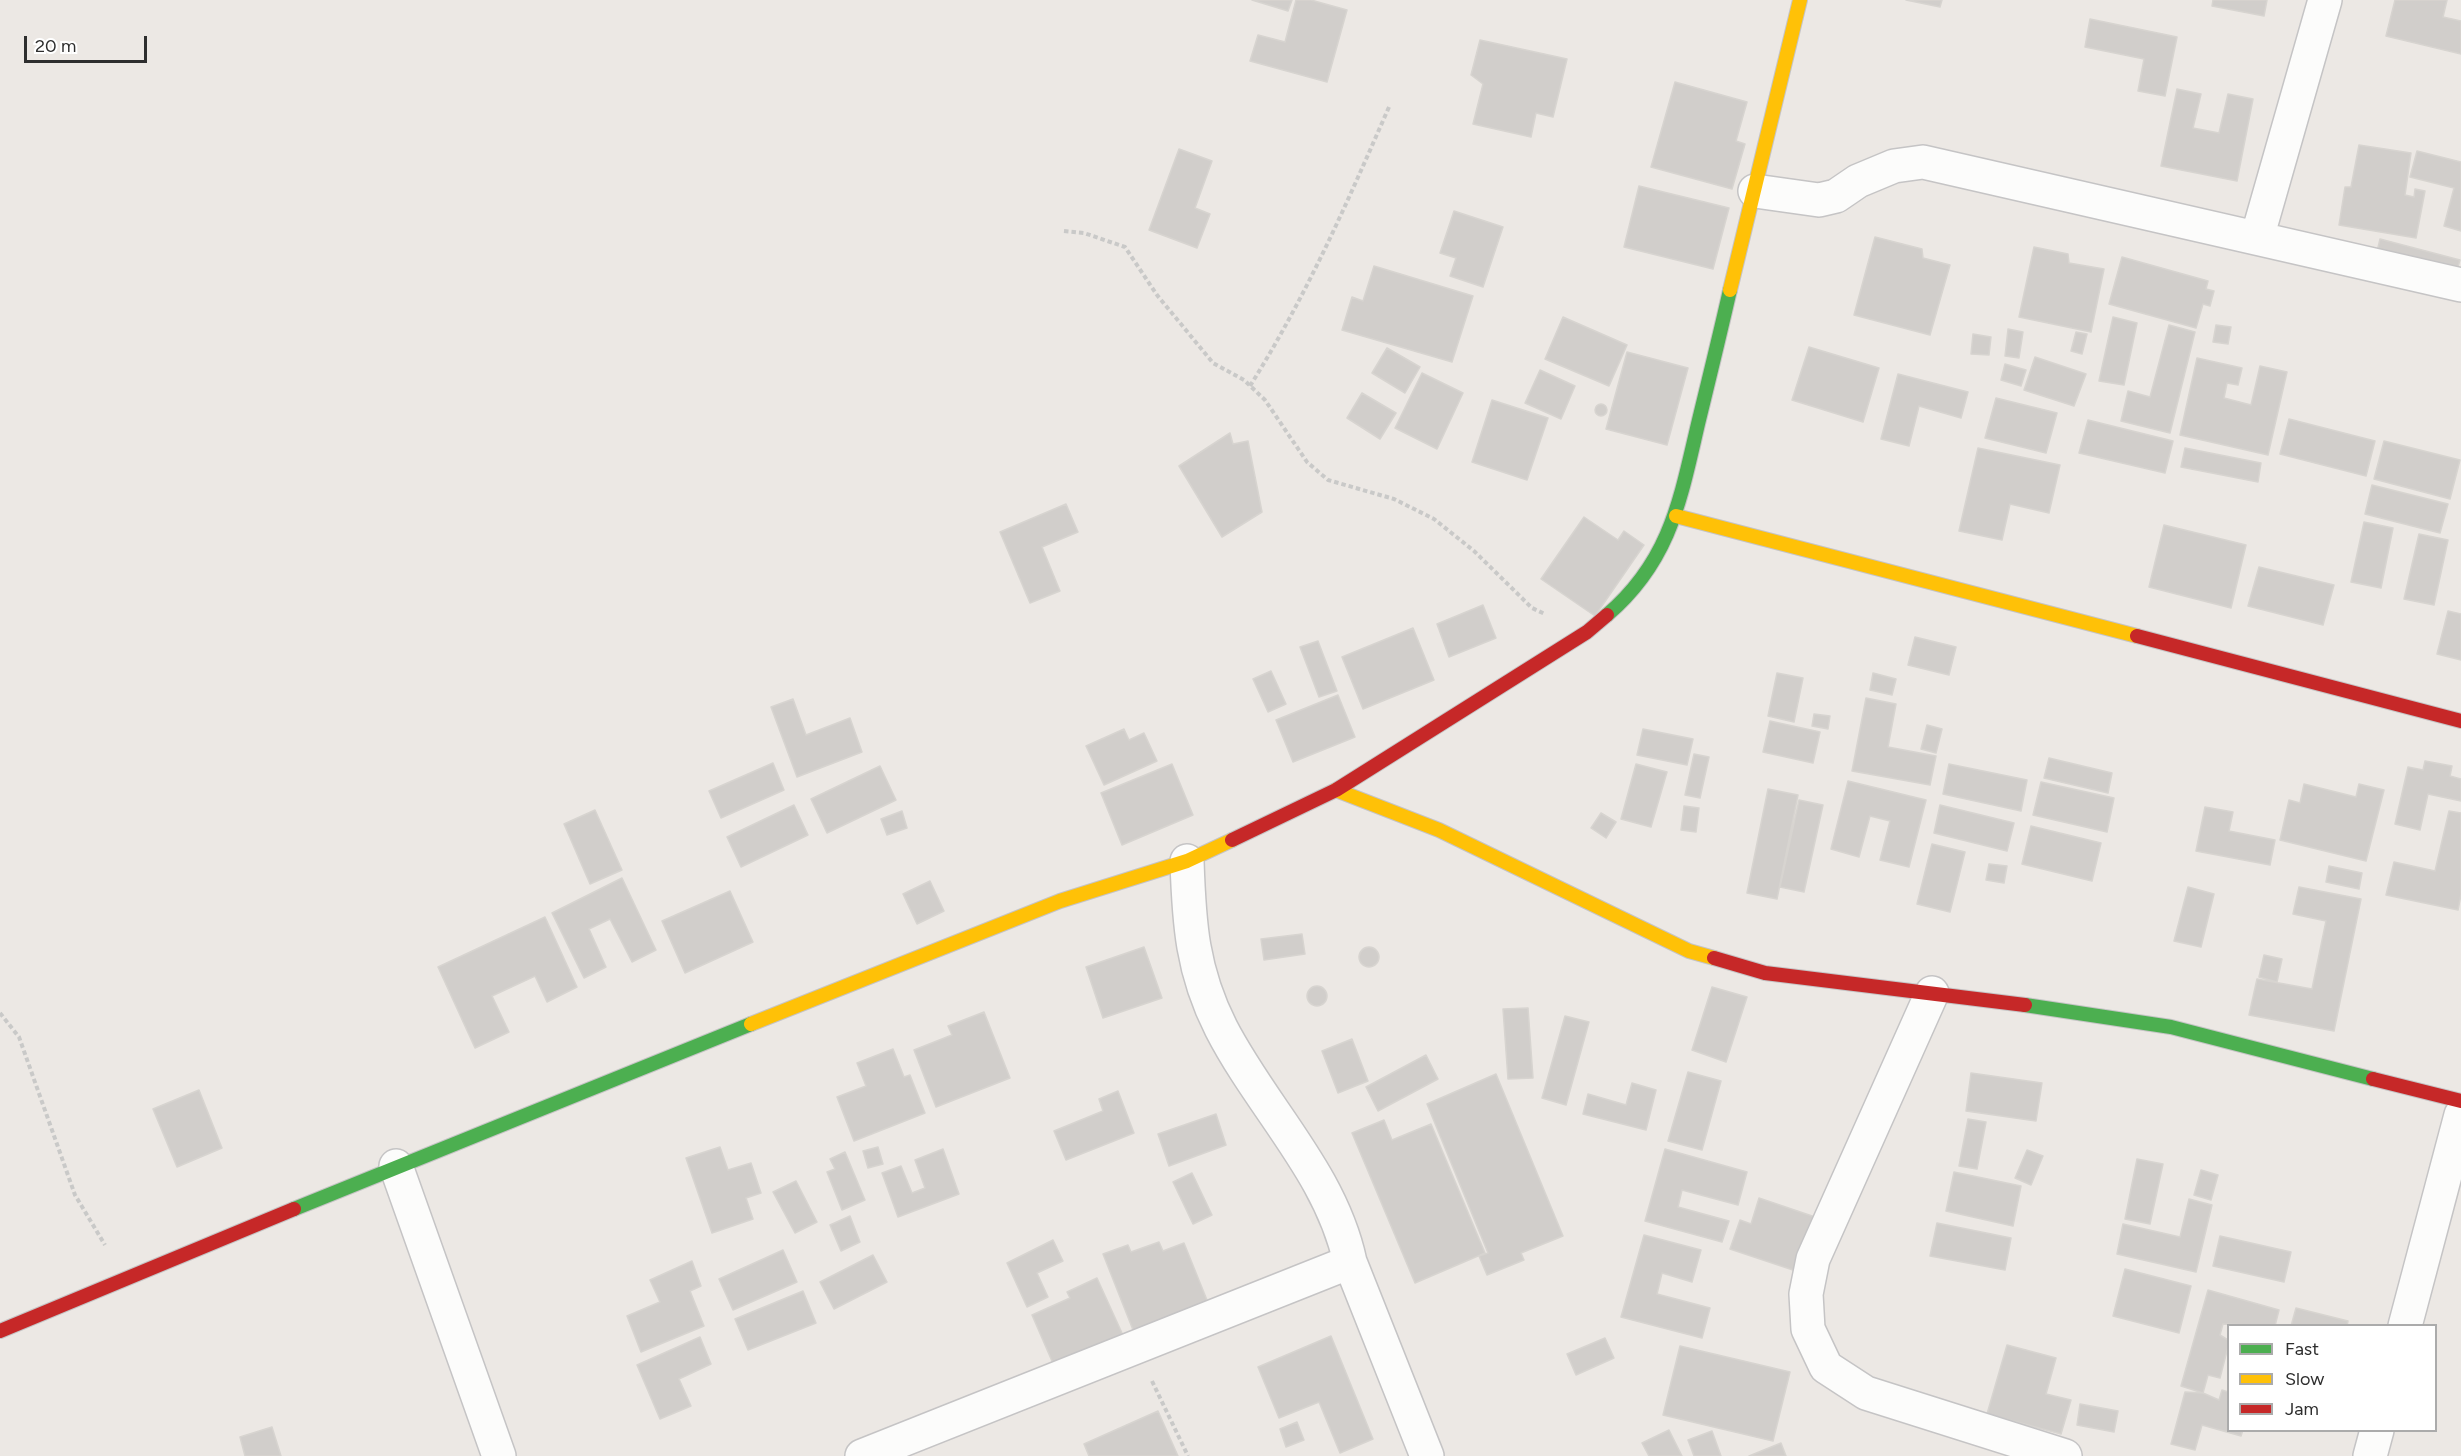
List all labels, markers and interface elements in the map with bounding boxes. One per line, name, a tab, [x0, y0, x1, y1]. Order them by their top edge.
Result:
scale bar	[27, 24, 150, 62]
text: 20 m	[35, 35, 76, 57]
legend	[2227, 1324, 2437, 1432]
text: Fast	[2285, 1338, 2319, 1360]
text: Slow	[2285, 1368, 2324, 1390]
text: Jam	[2285, 1398, 2319, 1420]

